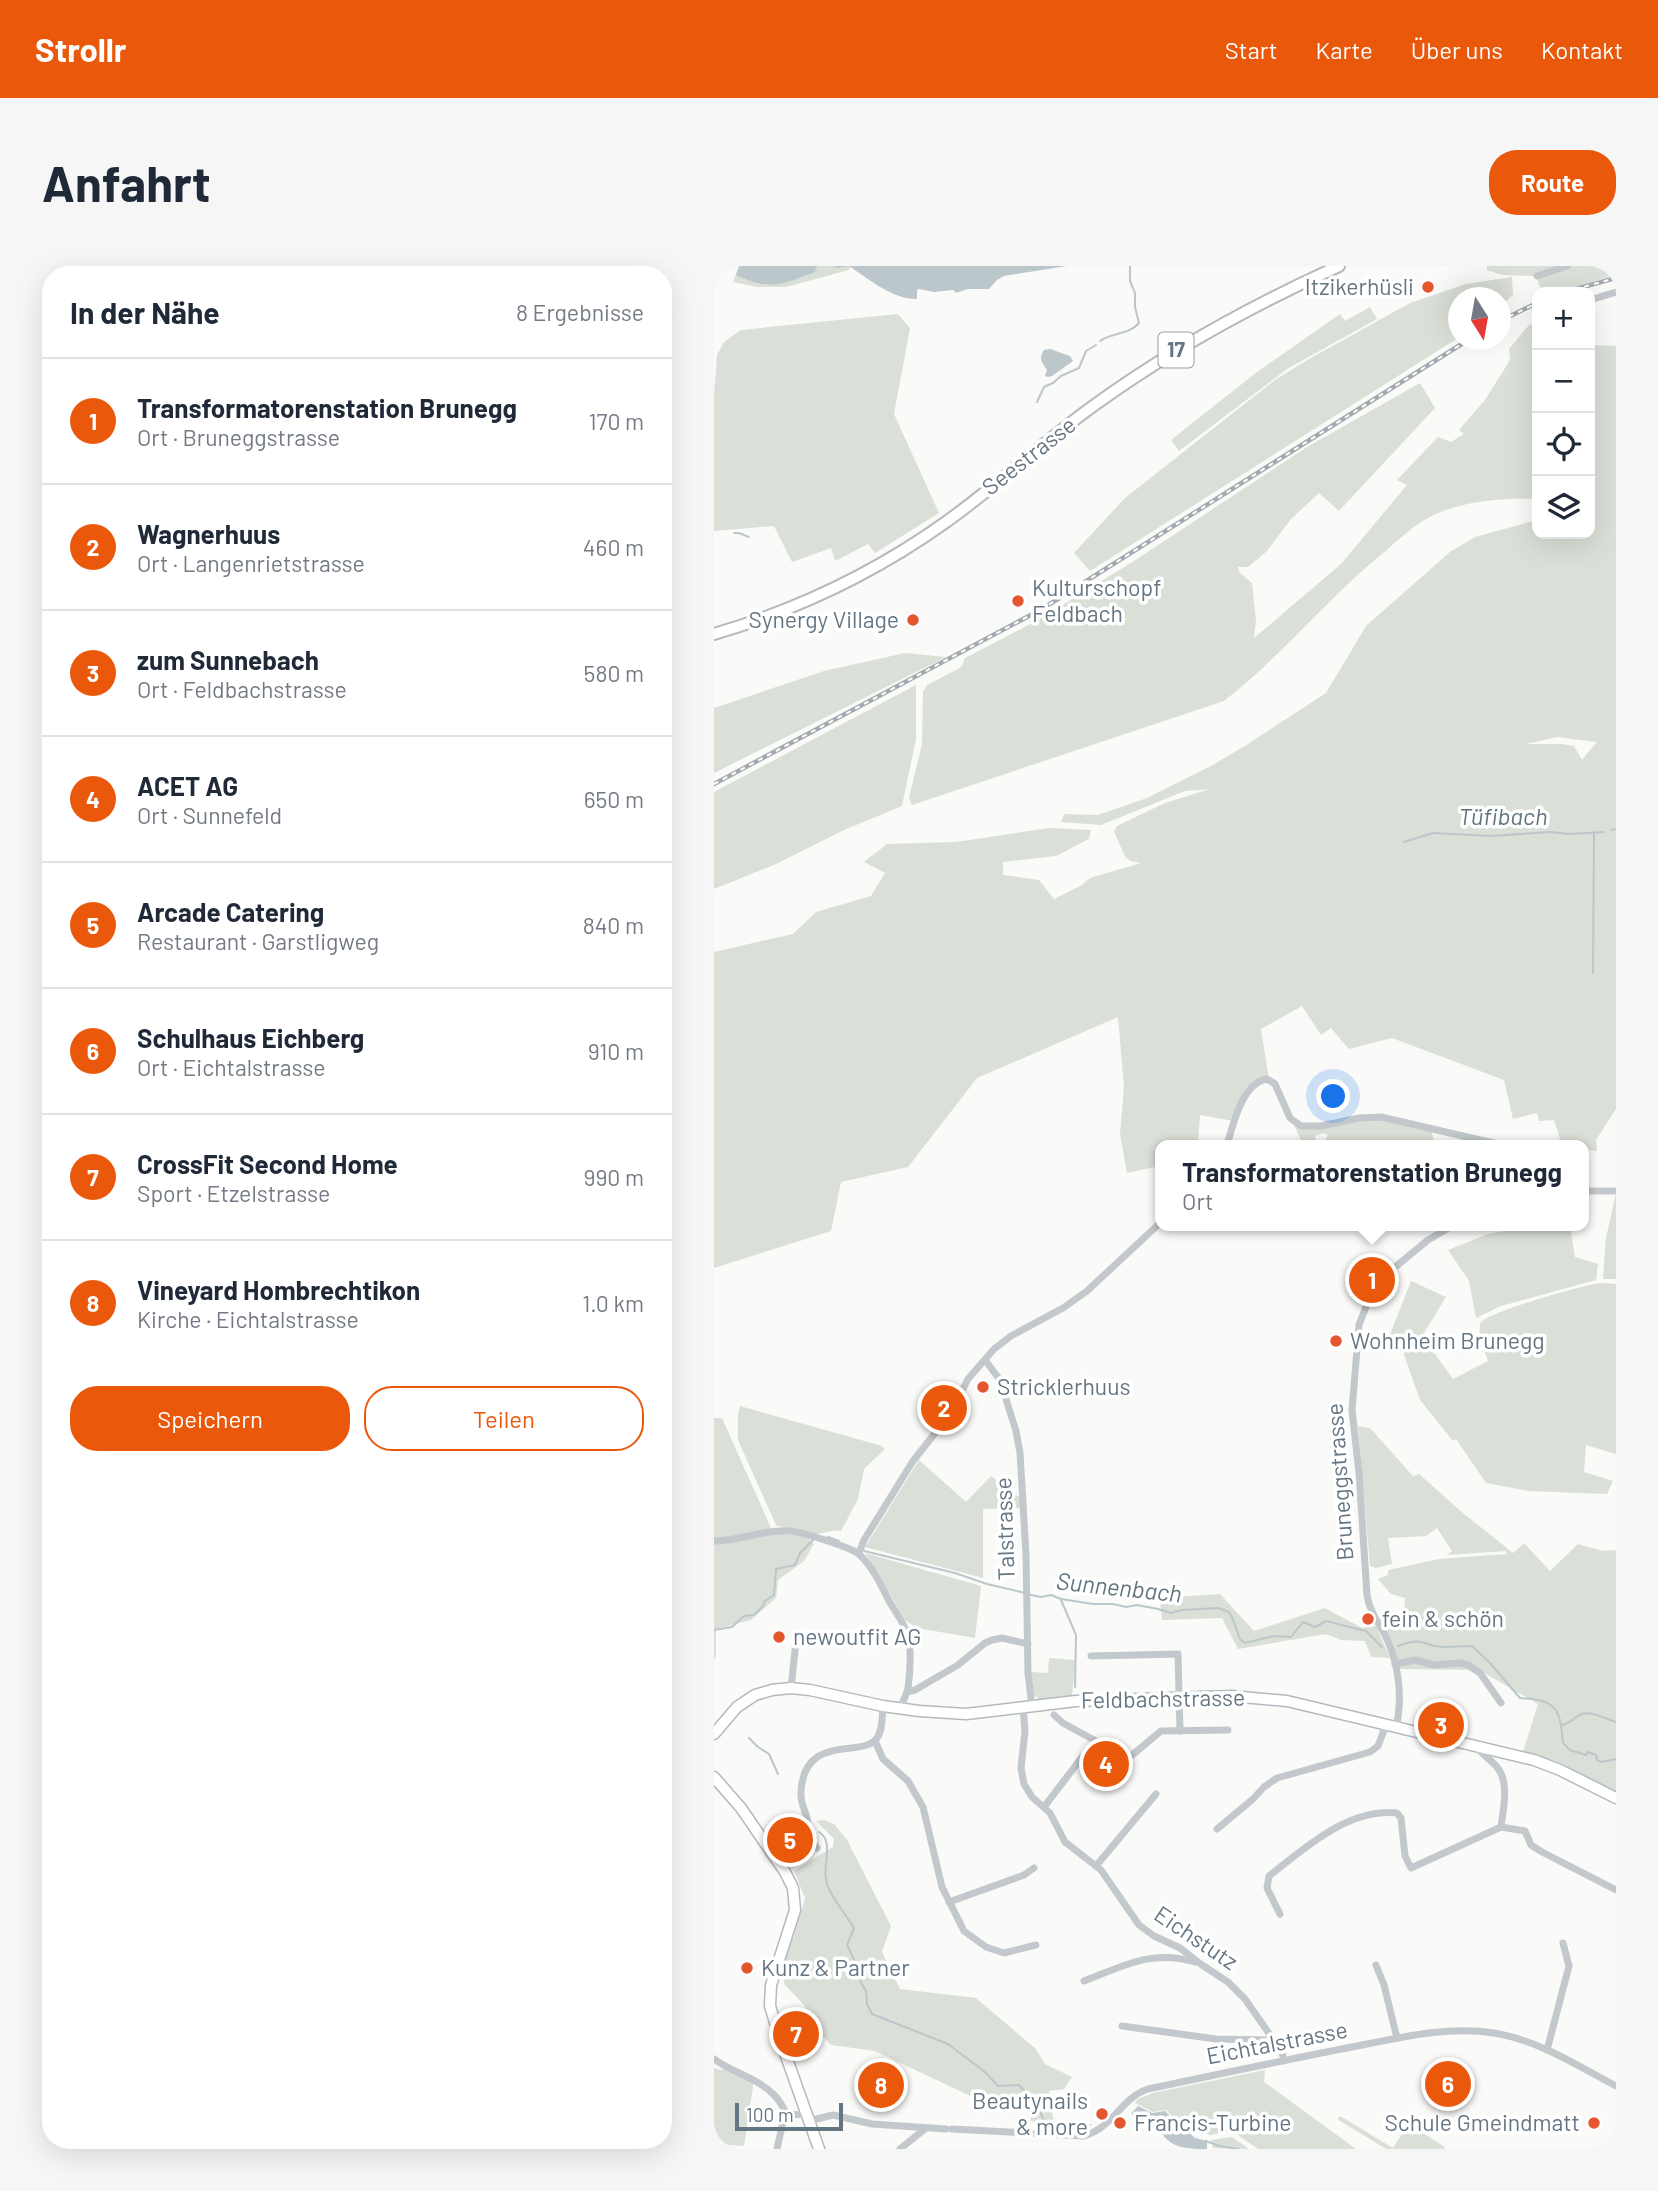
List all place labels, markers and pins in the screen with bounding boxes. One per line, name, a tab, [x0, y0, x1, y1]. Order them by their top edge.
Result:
place label: Itzikerhüsli	[1305, 272, 1414, 300]
marker: Itzikerhüsli	[1420, 279, 1436, 295]
place label: Kulturschopf Feldbach	[1032, 573, 1161, 627]
marker: Kulturschopf Feldbach	[1010, 593, 1026, 609]
place label: Synergy Village	[749, 605, 899, 633]
marker: Synergy Village	[905, 612, 921, 628]
pin: 1	[1349, 1254, 1395, 1306]
place label: Wohnheim Brunegg	[1350, 1326, 1545, 1354]
marker: Wohnheim Brunegg	[1328, 1333, 1344, 1349]
place label: Stricklerhuus	[997, 1372, 1131, 1400]
marker: Stricklerhuus	[975, 1379, 991, 1395]
pin: 2	[921, 1382, 967, 1434]
place label: fein & schön	[1382, 1604, 1504, 1632]
marker: fein & schön	[1360, 1611, 1376, 1627]
place label: newoutfit AG	[793, 1622, 921, 1650]
marker: newoutfit AG	[771, 1629, 787, 1645]
pin: 3	[1418, 1699, 1464, 1751]
pin: 4	[1083, 1738, 1129, 1790]
pin: 5	[767, 1814, 813, 1866]
place label: Kunz & Partner	[761, 1953, 910, 1981]
marker: Kunz & Partner	[739, 1960, 755, 1976]
pin: 7	[773, 2008, 819, 2060]
pin: 6	[1425, 2058, 1471, 2110]
pin: 8	[858, 2059, 904, 2111]
place label: Beautynails & more	[972, 2086, 1088, 2140]
marker: Beautynails & more	[1094, 2106, 1110, 2122]
place label: Francis-Turbine	[1134, 2108, 1292, 2136]
place label: Schule Gmeindmatt	[1384, 2108, 1580, 2136]
marker: Francis-Turbine	[1112, 2115, 1128, 2131]
marker: Schule Gmeindmatt	[1586, 2115, 1602, 2131]

